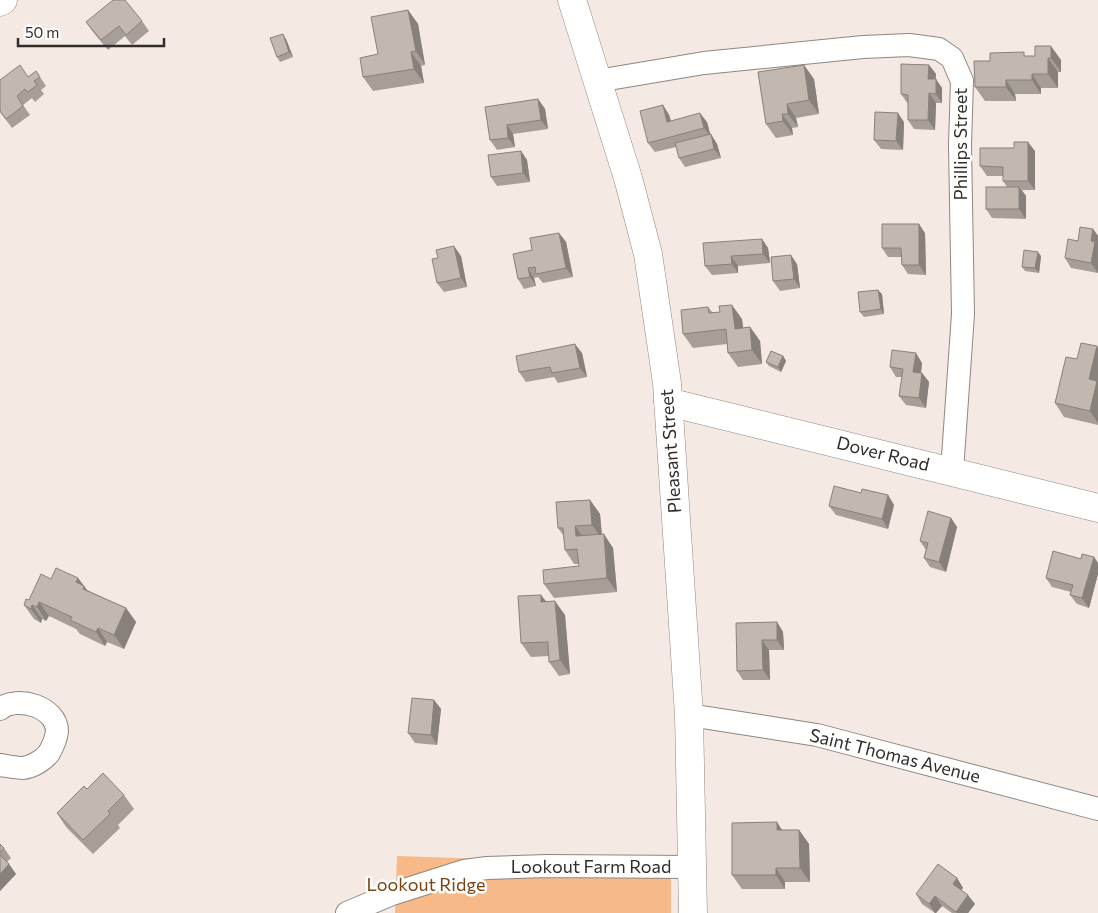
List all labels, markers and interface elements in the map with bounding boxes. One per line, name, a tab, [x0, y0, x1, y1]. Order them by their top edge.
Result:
scale bar	[18, 15, 164, 47]
text: 50 m	[25, 23, 59, 41]
street label: Phillips Street	[949, 88, 971, 201]
street label: Pleasant Street	[655, 388, 685, 514]
street label: Dover Road	[835, 431, 932, 475]
street label: Saint Thomas Avenue	[808, 723, 983, 787]
street label: Lookout Farm Road	[511, 855, 671, 877]
park label: Lookout Ridge	[367, 873, 485, 895]

